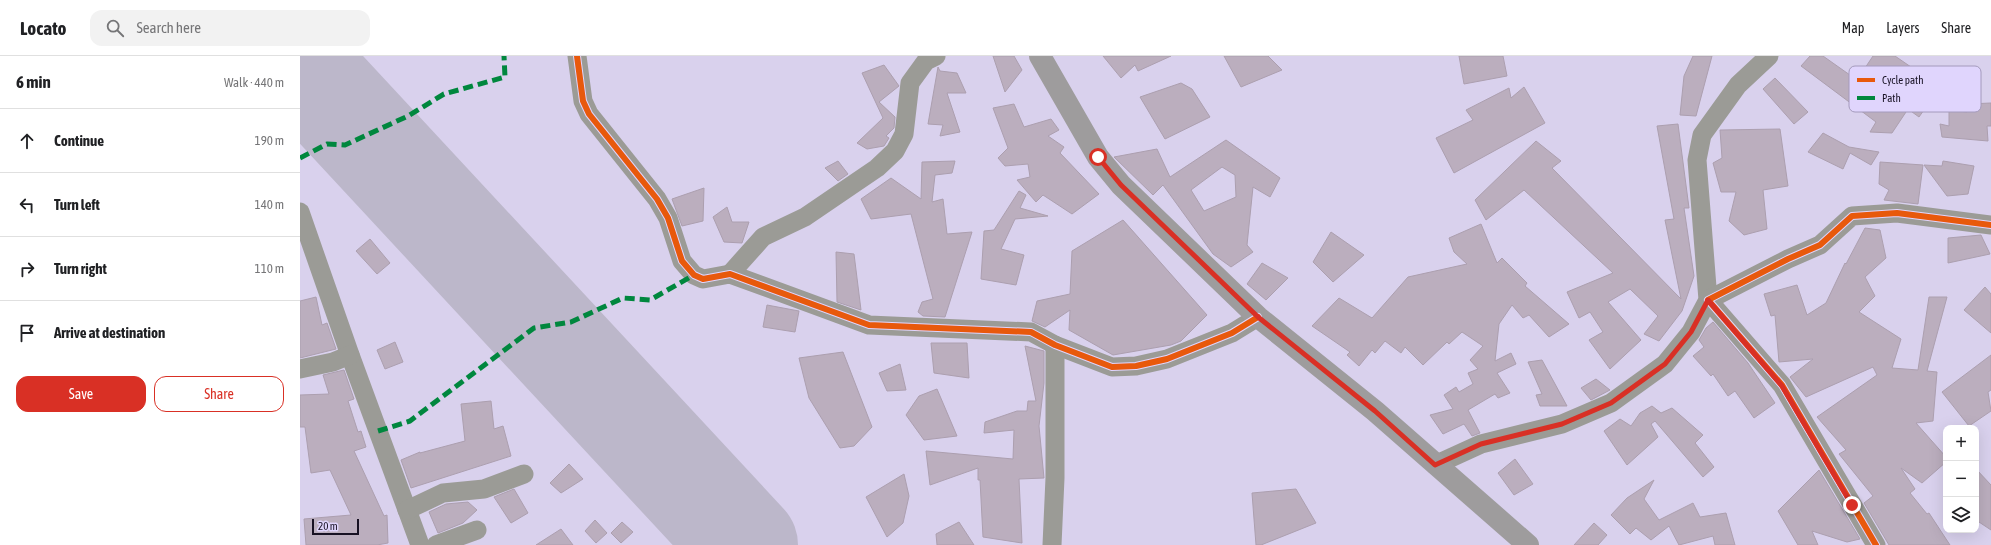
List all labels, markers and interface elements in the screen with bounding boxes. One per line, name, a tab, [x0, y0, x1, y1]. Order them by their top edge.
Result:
search box	[90, 10, 370, 46]
text: Locato	[20, 17, 66, 39]
icon: search	[104, 17, 126, 39]
text: Search here	[136, 19, 201, 36]
text: Map	[1842, 20, 1864, 36]
text: Layers	[1886, 20, 1919, 36]
text: Share	[1941, 20, 1971, 36]
legend	[1849, 66, 1981, 112]
text: 6 min	[16, 72, 51, 92]
text: Cycle path	[1882, 74, 1924, 86]
text: Walk · 440 m	[224, 75, 284, 90]
text: Path	[1882, 92, 1901, 104]
icon: ahead	[16, 130, 38, 152]
text: Continue	[54, 132, 104, 149]
text: 190 m	[255, 133, 284, 148]
route start	[1089, 148, 1107, 166]
icon: left	[16, 194, 38, 216]
text: Turn left	[54, 196, 100, 213]
text: 140 m	[255, 197, 284, 212]
icon: right	[16, 258, 38, 280]
text: Turn right	[54, 260, 107, 277]
text: 110 m	[255, 261, 284, 276]
icon: arrive	[16, 322, 38, 344]
text: Arrive at destination	[54, 324, 165, 341]
button: Save	[16, 376, 146, 412]
button: Share	[154, 376, 284, 412]
map controls	[1943, 425, 1979, 533]
button: +	[1943, 425, 1979, 461]
button: −	[1943, 461, 1979, 497]
route end	[1843, 496, 1861, 514]
button: layers	[1943, 497, 1979, 533]
scale bar	[312, 517, 359, 536]
text: 20 m	[318, 520, 338, 532]

